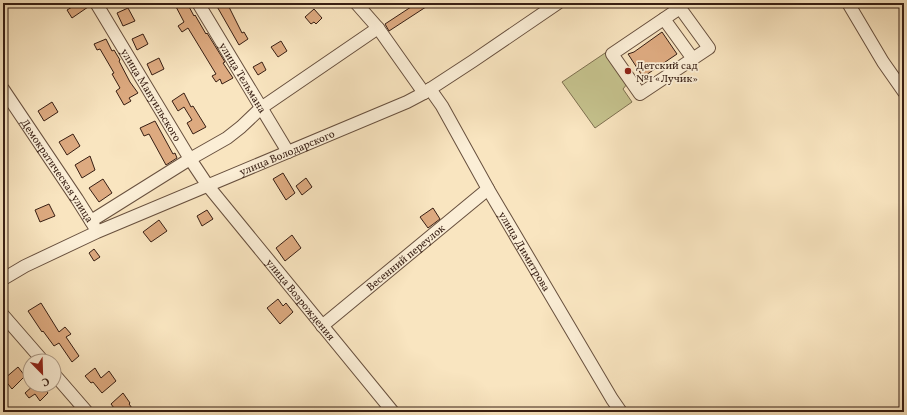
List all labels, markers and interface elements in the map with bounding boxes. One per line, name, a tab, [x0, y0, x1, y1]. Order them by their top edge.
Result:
street label: улица Тельмана	[215, 40, 269, 117]
street label: улица Мануильского	[116, 46, 184, 145]
place label: Детский сад №1 «Лучик»	[636, 59, 698, 87]
marker: Детский сад №1 «Лучик»	[623, 66, 633, 76]
street label: Демократическая улица	[16, 116, 96, 226]
street label: улица Володарского	[237, 127, 338, 180]
street label: улица Димитрова	[494, 209, 553, 295]
street label: Весенний переулок	[364, 221, 449, 295]
street label: улица Возрождения	[262, 256, 338, 345]
north arrow	[22, 353, 62, 393]
text: С	[39, 373, 52, 389]

